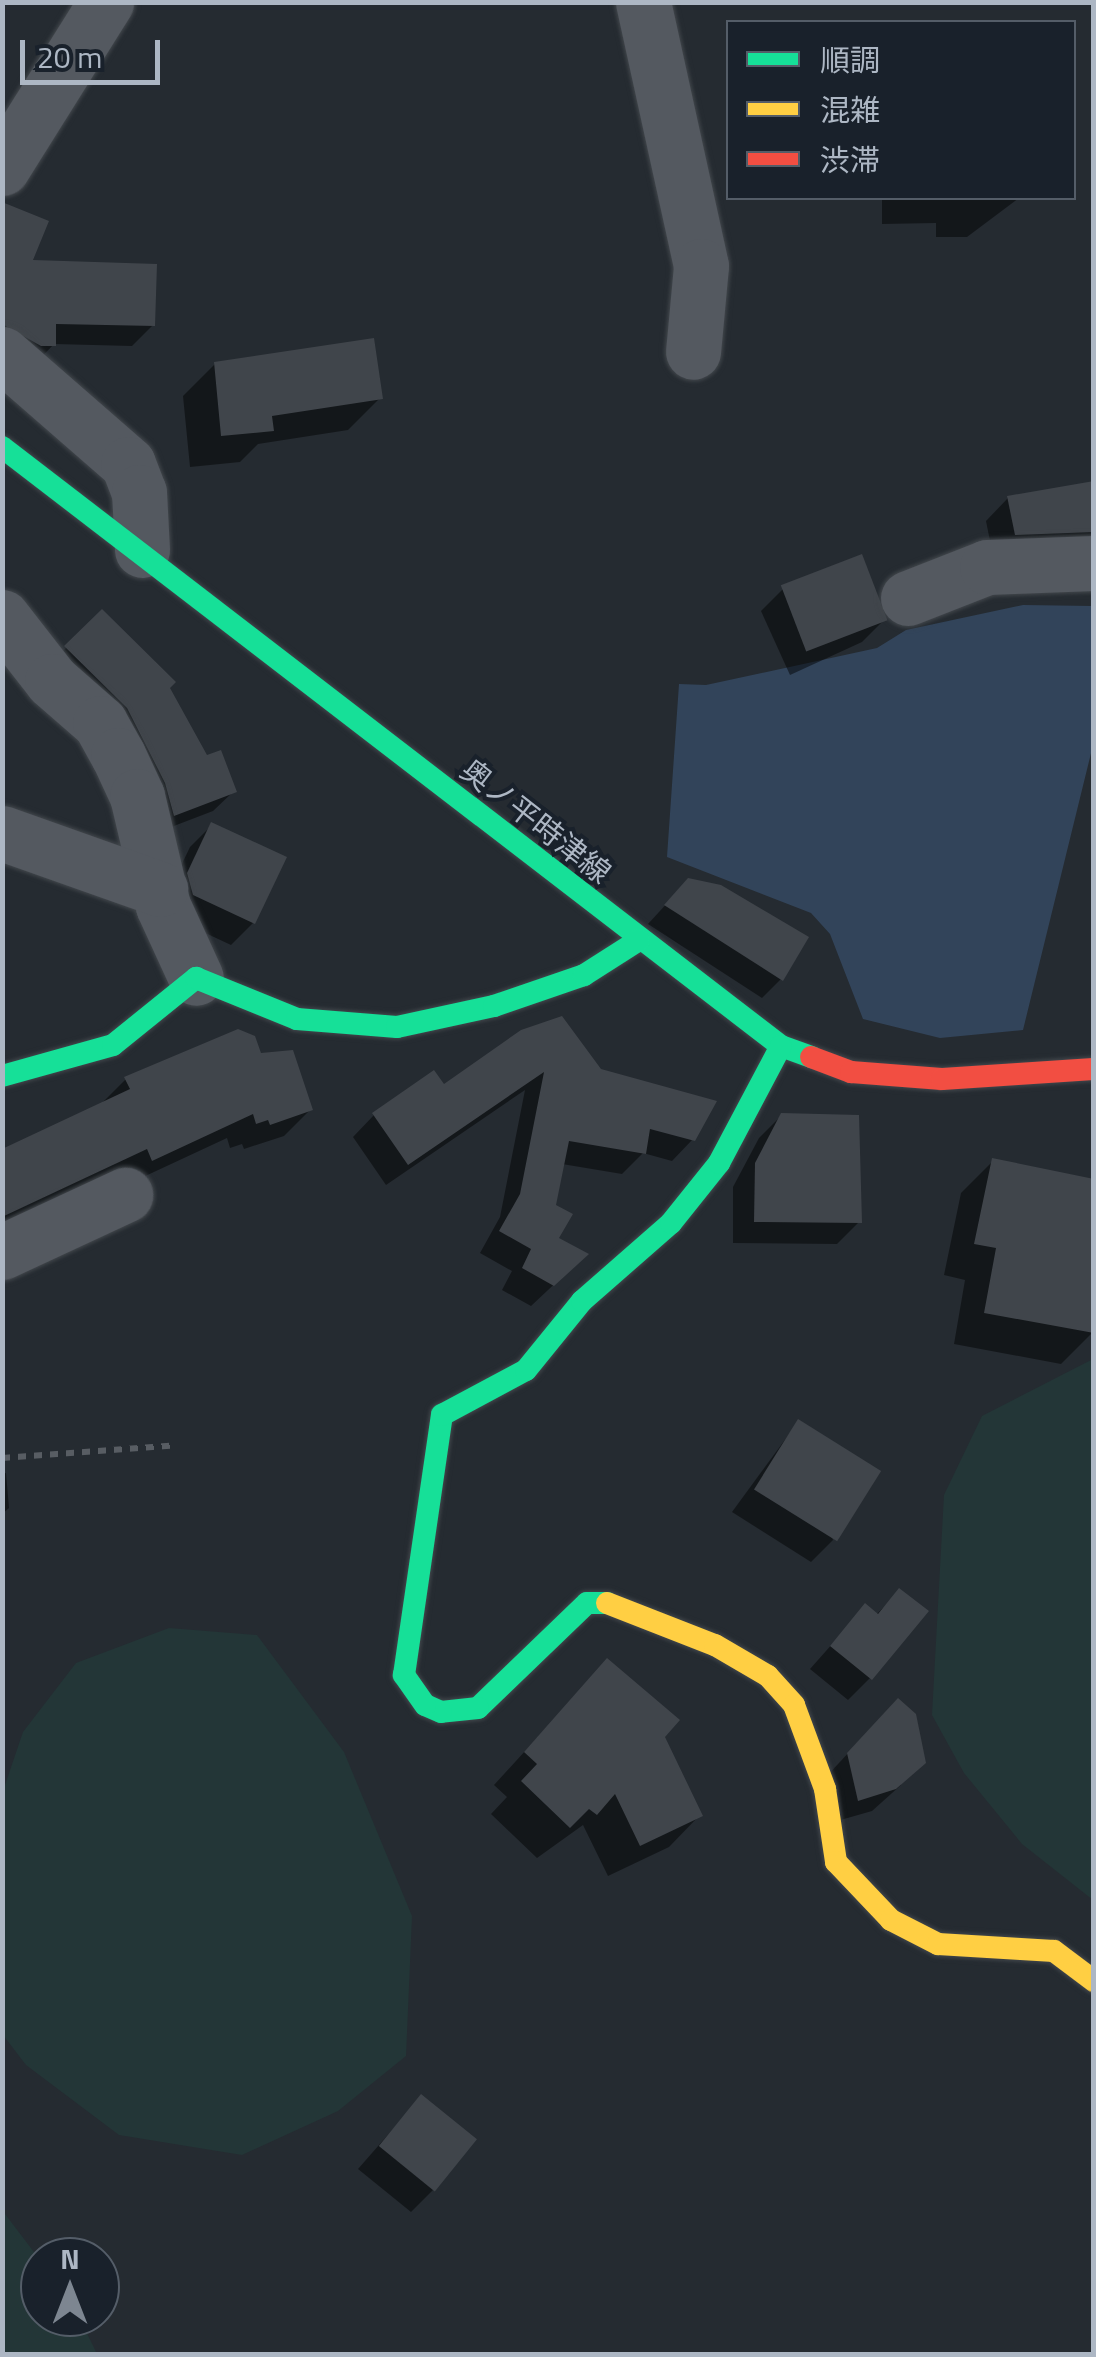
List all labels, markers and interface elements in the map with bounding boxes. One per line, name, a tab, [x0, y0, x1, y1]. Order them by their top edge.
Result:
scale bar	[25, 20, 165, 82]
legend	[726, 20, 1076, 200]
text: 20 m	[37, 34, 102, 80]
text: 順調	[820, 37, 880, 83]
text: 混雑	[820, 87, 880, 133]
text: 渋滞	[820, 137, 880, 183]
street label: 奥ノ平時津線	[454, 751, 618, 891]
north arrow	[20, 2237, 120, 2337]
text: N	[60, 2237, 80, 2280]

